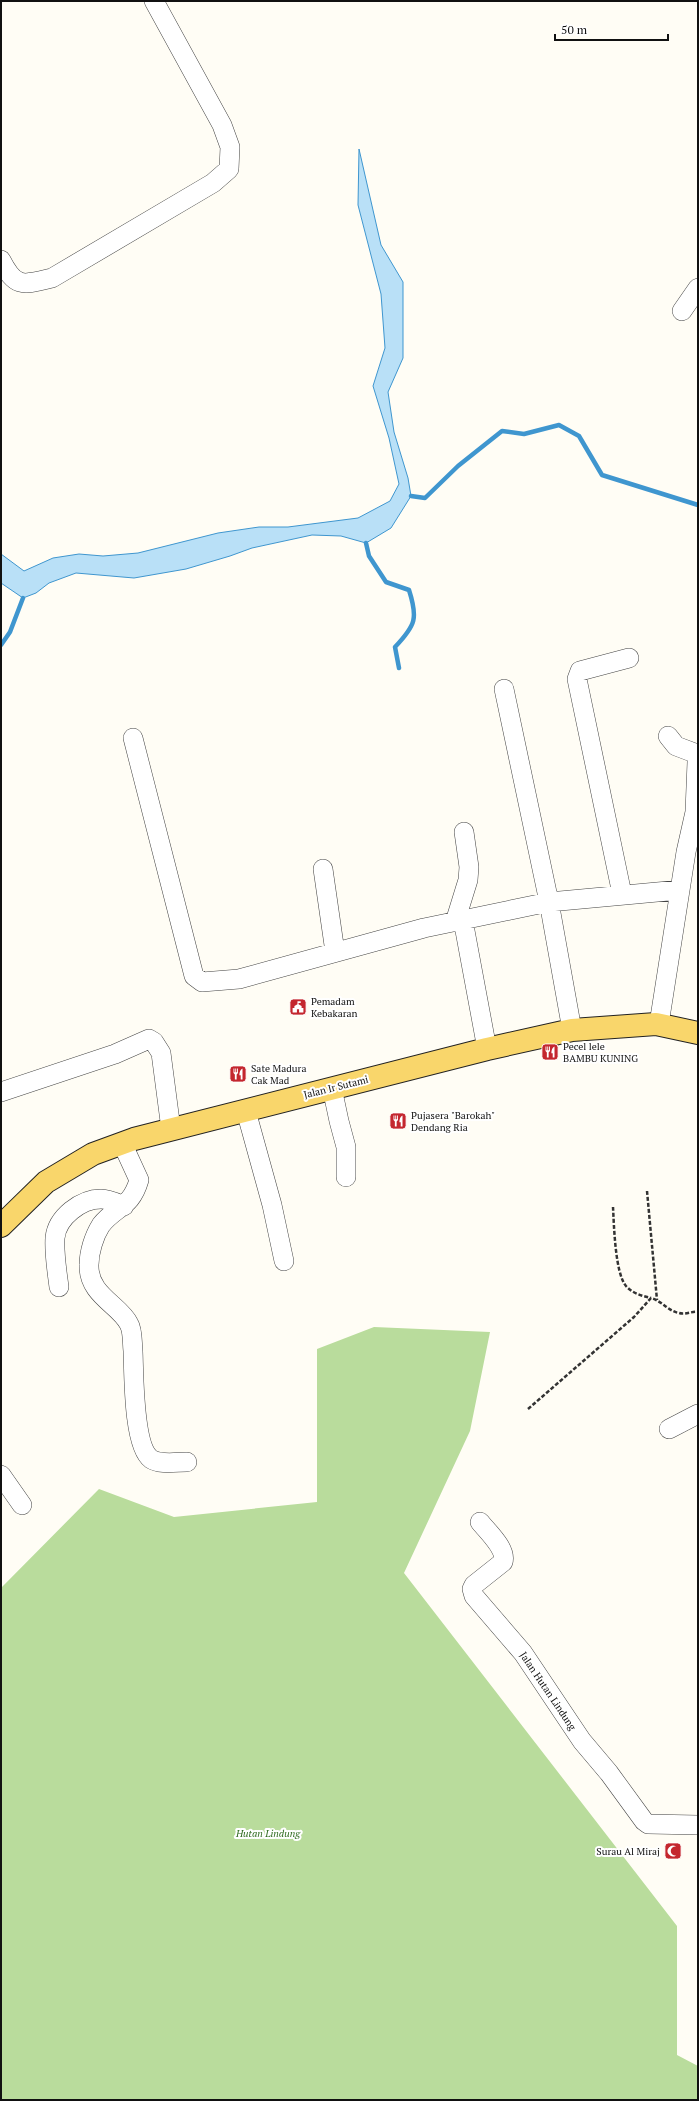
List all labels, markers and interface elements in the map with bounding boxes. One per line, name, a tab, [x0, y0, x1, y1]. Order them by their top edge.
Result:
scale bar	[555, 16, 668, 42]
text: 50 m	[561, 22, 588, 37]
place label: Pemadam Kebakaran	[311, 995, 358, 1020]
public building icon: Pemadam Kebakaran	[288, 997, 308, 1017]
place label: Pecel lele BAMBU KUNING	[563, 1040, 638, 1065]
restaurant icon: Pecel lele BAMBU KUNING	[540, 1042, 560, 1062]
place label: Sate Madura Cak Mad	[251, 1062, 306, 1087]
restaurant icon: Sate Madura Cak Mad	[228, 1064, 248, 1084]
street label: Jalan Ir Sutami	[302, 1073, 370, 1101]
place label: Pujasera "Barokah" Dendang Ria	[411, 1109, 495, 1134]
restaurant icon: Pujasera "Barokah" Dendang Ria	[388, 1111, 408, 1131]
street label: Jalan Hutan Lindung	[517, 1649, 580, 1733]
park label: Hutan Lindung	[235, 1827, 301, 1840]
mosque icon: Surau Al Miraj	[663, 1841, 683, 1861]
place label: Surau Al Miraj	[596, 1845, 660, 1858]

